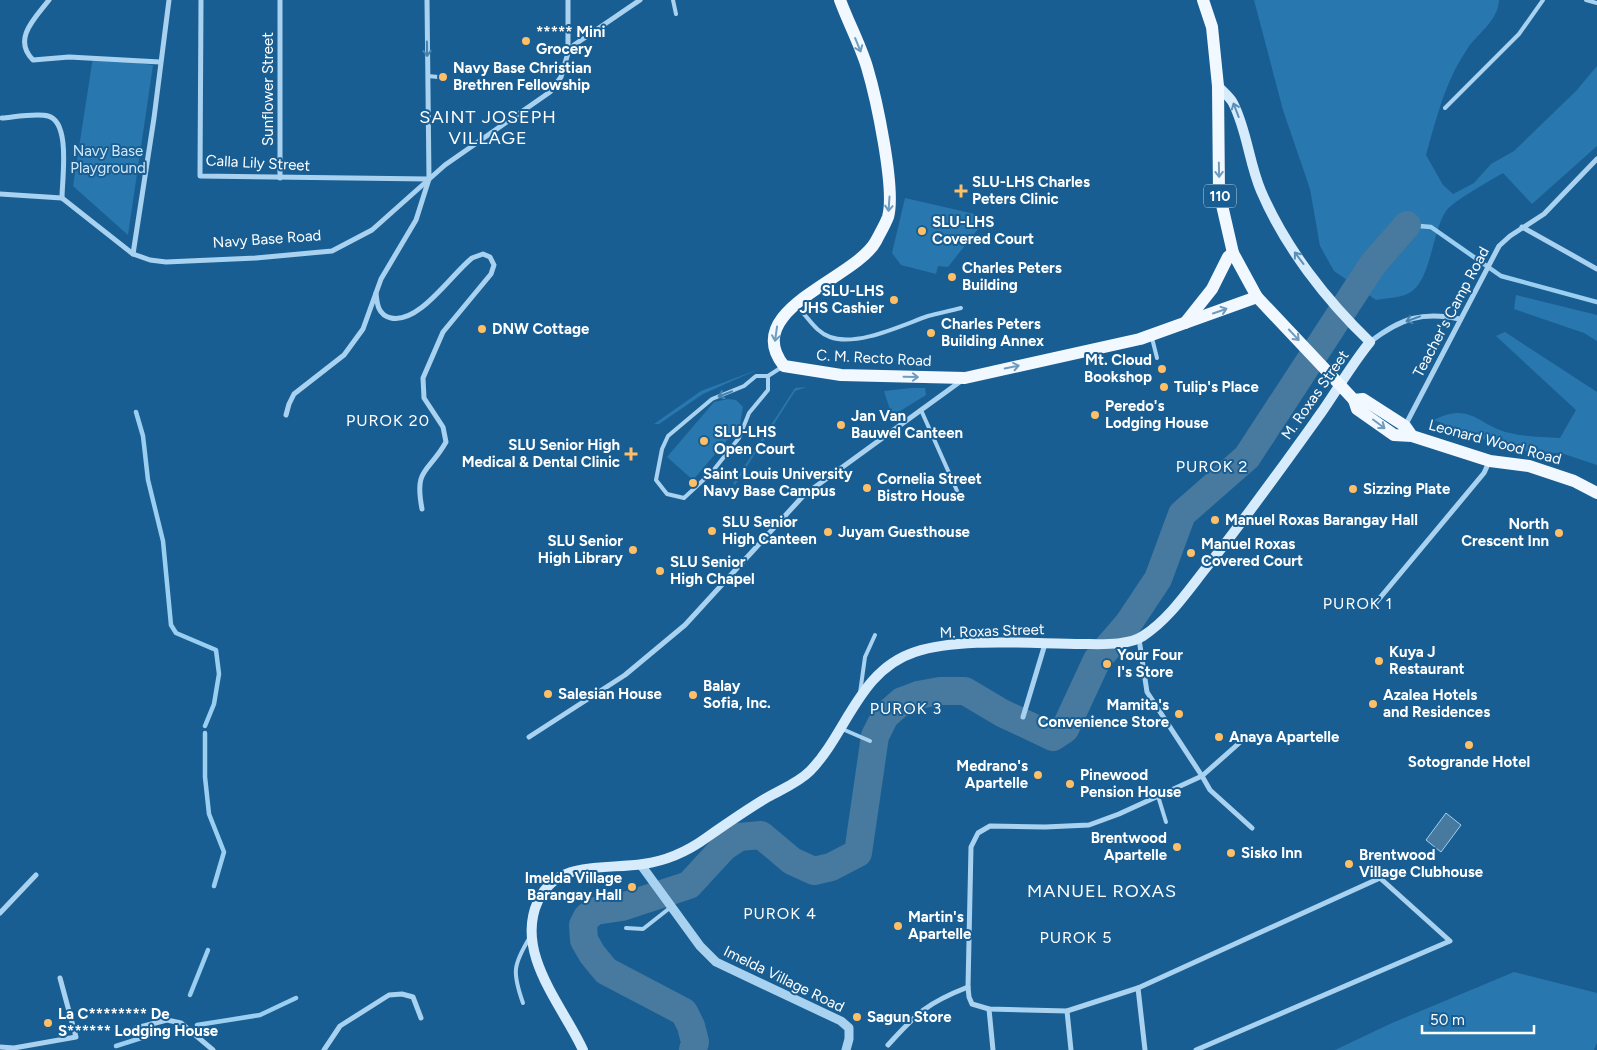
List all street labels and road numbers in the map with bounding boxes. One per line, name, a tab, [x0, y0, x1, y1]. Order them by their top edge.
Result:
street label: Sunflower Street	[259, 32, 277, 146]
street label: Calla Lily Street	[205, 151, 311, 175]
road number: 110	[1204, 185, 1236, 208]
street label: Navy Base Road	[212, 226, 322, 252]
street label: Teacher's Camp Road	[1409, 244, 1493, 380]
street label: C. M. Recto Road	[816, 346, 932, 370]
street label: M. Roxas Street	[1278, 347, 1353, 443]
street label: Leonard Wood Road	[1427, 416, 1563, 468]
street label: M. Roxas Street	[939, 620, 1045, 642]
street label: Imelda Village Road	[721, 942, 847, 1016]

